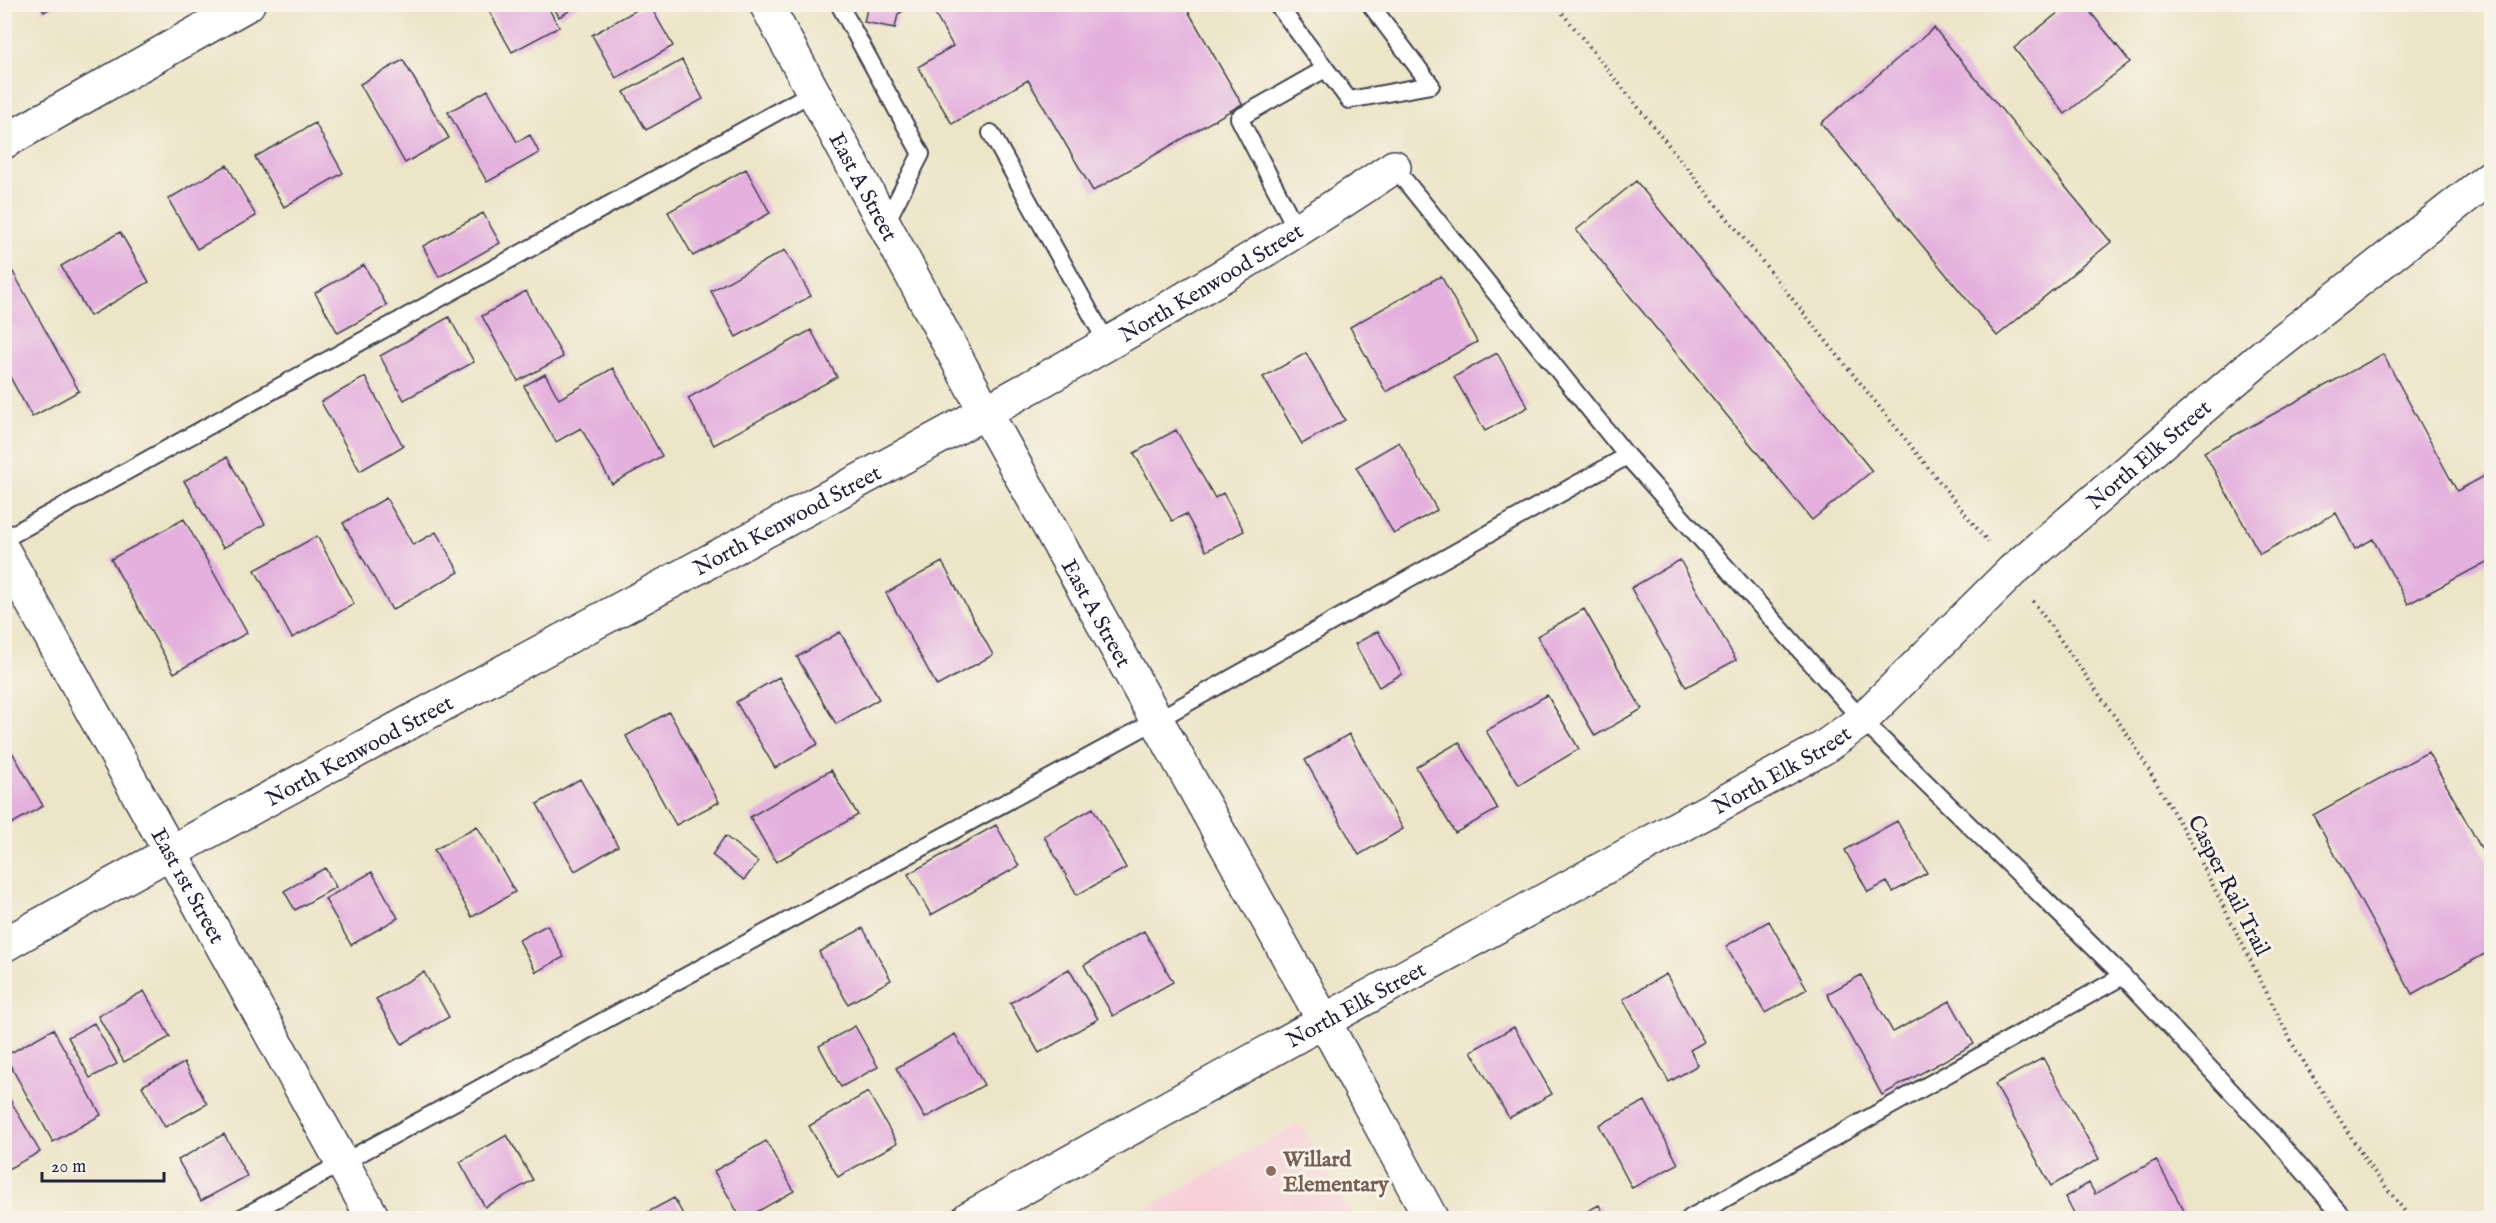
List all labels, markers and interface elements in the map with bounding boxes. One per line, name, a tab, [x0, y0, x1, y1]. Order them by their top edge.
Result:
street label: East A Street	[822, 128, 903, 247]
street label: North Kenwood Street	[1115, 218, 1309, 350]
street label: North Elk Street	[2082, 394, 2218, 517]
street label: North Kenwood Street	[689, 459, 887, 583]
street label: East A Street	[1054, 555, 1137, 673]
street label: North Kenwood Street	[261, 689, 459, 814]
street label: North Elk Street	[1708, 720, 1858, 822]
street label: Casper Rail Trail	[2181, 811, 2276, 961]
street label: East 1st Street	[144, 824, 230, 949]
street label: North Elk Street	[1282, 956, 1432, 1055]
scale bar	[42, 1145, 164, 1183]
place label: Willard Elementary	[1282, 1146, 1390, 1199]
text: 20 m	[51, 1156, 86, 1179]
marker: Willard Elementary	[1264, 1164, 1278, 1178]

